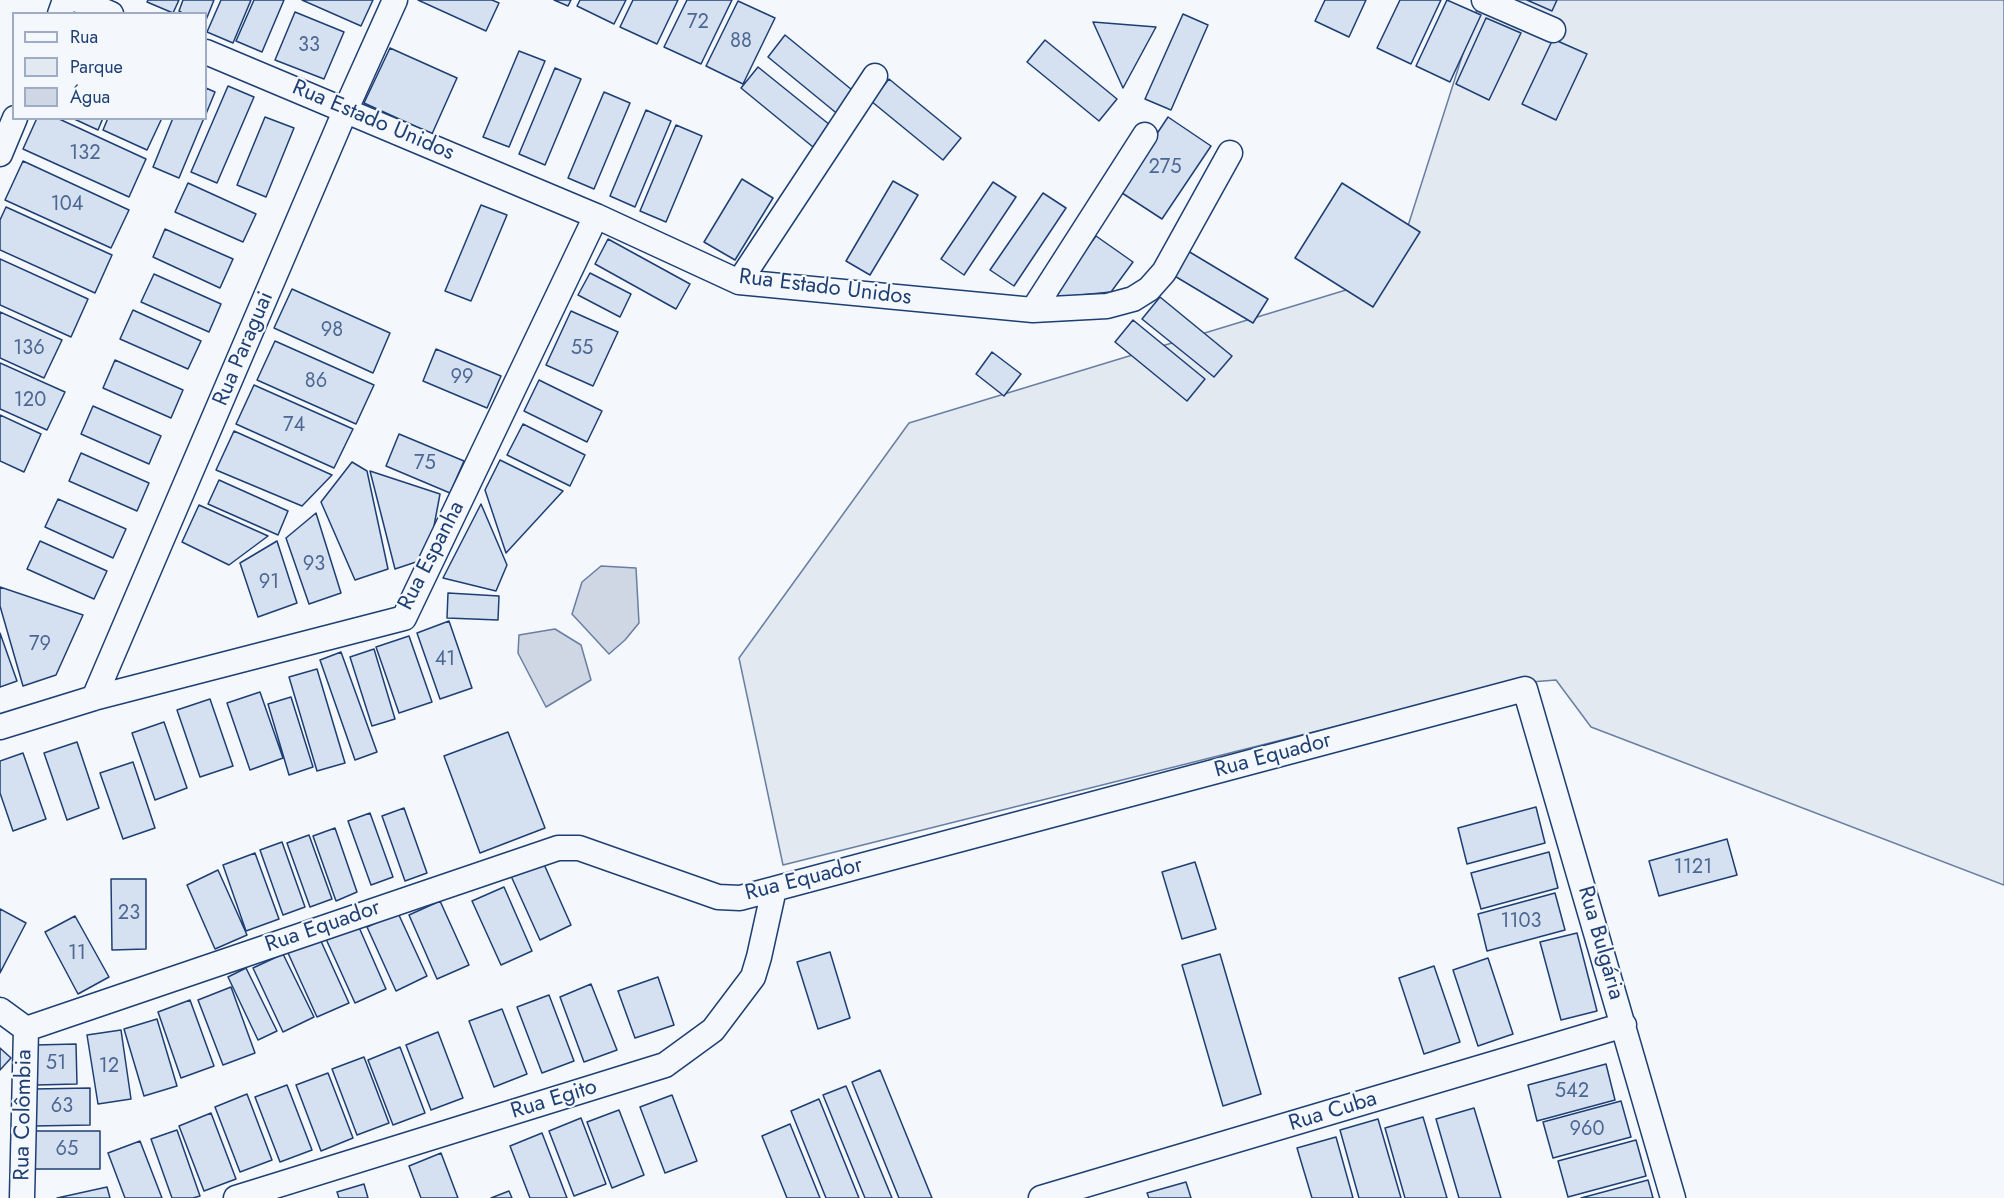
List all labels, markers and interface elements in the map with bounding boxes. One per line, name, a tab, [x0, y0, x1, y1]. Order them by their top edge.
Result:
house number: 72	[687, 11, 709, 35]
legend	[12, 12, 207, 120]
text: Rua	[70, 24, 98, 50]
house number: 88	[730, 30, 752, 54]
house number: 33	[298, 34, 320, 58]
text: Parque	[70, 54, 123, 80]
street label: Rua Estado Unidos	[288, 75, 458, 167]
text: Água	[70, 84, 110, 110]
house number: 132	[69, 142, 101, 166]
house number: 275	[1148, 156, 1182, 180]
house number: 104	[51, 193, 83, 217]
street label: Rua Estado Unidos	[737, 264, 913, 312]
street label: Rua Paraguai	[208, 288, 280, 410]
house number: 98	[321, 319, 343, 343]
house number: 136	[13, 337, 45, 361]
house number: 55	[571, 337, 593, 361]
house number: 99	[450, 366, 474, 390]
house number: 86	[305, 370, 327, 394]
house number: 120	[14, 389, 46, 413]
house number: 74	[283, 414, 305, 438]
house number: 75	[414, 452, 436, 476]
street label: Rua Espanha	[393, 497, 471, 615]
house number: 93	[303, 553, 325, 577]
house number: 91	[259, 571, 279, 595]
house number: 79	[29, 633, 51, 657]
house number: 41	[435, 648, 455, 672]
street label: Rua Equador	[1212, 728, 1334, 784]
street label: Rua Equador	[743, 853, 865, 907]
house number: 1121	[1674, 856, 1712, 880]
street label: Rua Bulgária	[1571, 883, 1629, 1003]
street label: Rua Equador	[262, 895, 384, 959]
house number: 23	[118, 902, 140, 926]
house number: 1103	[1501, 910, 1541, 934]
house number: 11	[68, 942, 86, 966]
street label: Rua Colômbia	[10, 1049, 38, 1181]
house number: 51	[46, 1052, 66, 1076]
house number: 12	[99, 1055, 119, 1079]
street label: Rua Egito	[508, 1074, 600, 1126]
house number: 542	[1555, 1080, 1589, 1104]
street label: Rua Cuba	[1286, 1086, 1380, 1138]
house number: 63	[51, 1095, 73, 1119]
house number: 960	[1569, 1118, 1605, 1142]
house number: 65	[56, 1138, 78, 1162]

